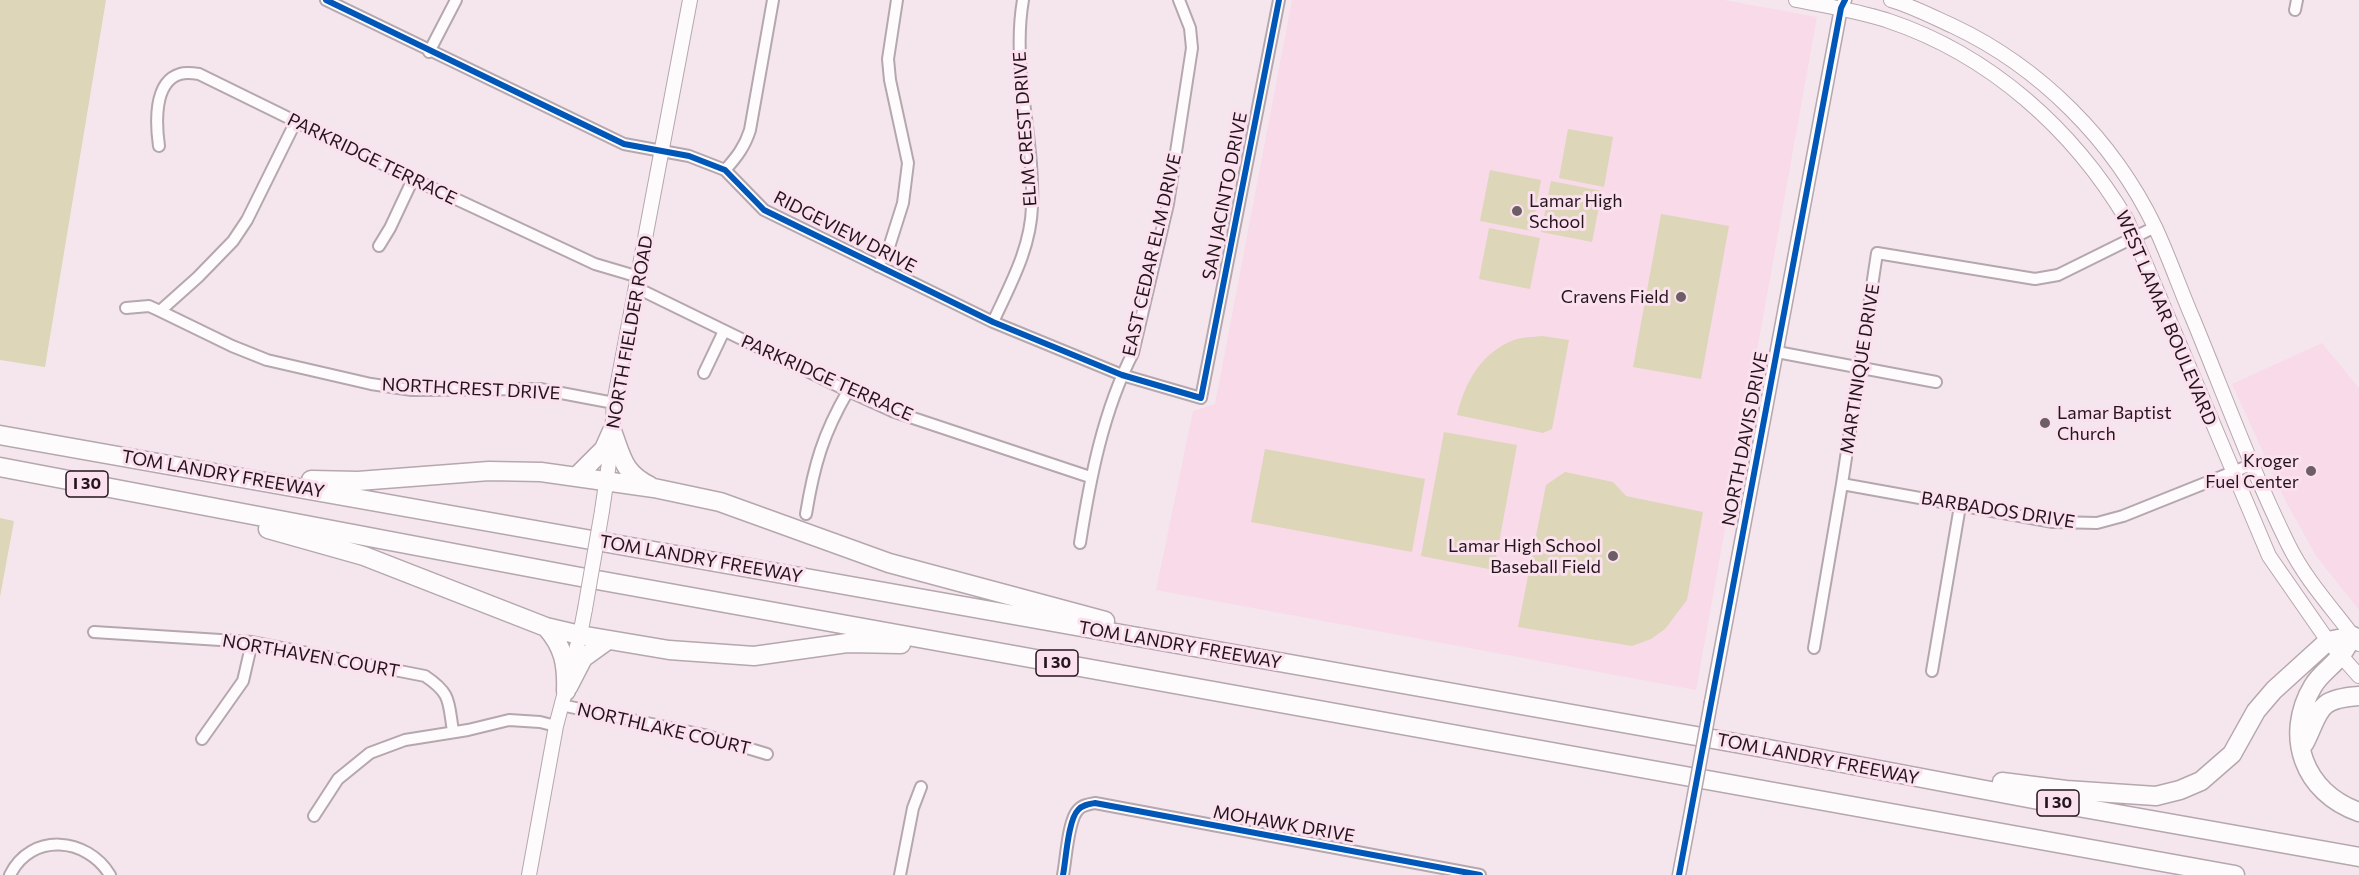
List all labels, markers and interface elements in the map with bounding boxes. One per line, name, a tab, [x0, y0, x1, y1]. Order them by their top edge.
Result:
street label: ELM CREST DRIVE	[1009, 51, 1041, 207]
street label: PARKRIDGE TERRACE	[284, 109, 460, 209]
street label: SAN JACINTO DRIVE	[1198, 110, 1252, 282]
street label: EAST CEDAR ELM DRIVE	[1118, 152, 1186, 358]
street label: RIDGEVIEW DRIVE	[770, 187, 920, 277]
place label: Lamar High School	[1529, 190, 1623, 232]
marker: Lamar High School	[1510, 204, 1524, 218]
street label: WEST LAMAR BOULEVARD	[2111, 207, 2221, 429]
street label: NORTH FIELDER ROAD	[602, 234, 658, 430]
street label: MARTINIQUE DRIVE	[1836, 282, 1884, 456]
place label: Cravens Field	[1561, 286, 1669, 308]
marker: Cravens Field	[1674, 290, 1688, 304]
street label: PARKRIDGE TERRACE	[738, 330, 916, 426]
street label: NORTH DAVIS DRIVE	[1718, 350, 1772, 528]
street label: NORTHCREST DRIVE	[381, 374, 561, 404]
place label: Lamar Baptist Church	[2057, 402, 2172, 444]
marker: Lamar Baptist Church	[2038, 416, 2052, 430]
street label: TOM LANDRY FREEWAY	[120, 446, 326, 502]
place label: Kroger Fuel Center	[2205, 450, 2299, 492]
marker: Kroger Fuel Center	[2304, 464, 2318, 478]
road number: I 30	[66, 471, 108, 497]
street label: BARBADOS DRIVE	[1920, 487, 2076, 533]
street label: TOM LANDRY FREEWAY	[598, 531, 804, 587]
place label: Lamar High School Baseball Field	[1448, 535, 1601, 578]
marker: Lamar High School Baseball Field	[1606, 549, 1620, 563]
street label: TOM LANDRY FREEWAY	[1077, 617, 1283, 673]
street label: NORTHAVEN COURT	[221, 630, 401, 682]
road number: I 30	[1036, 650, 1078, 676]
street label: NORTHLAKE COURT	[575, 699, 753, 759]
street label: TOM LANDRY FREEWAY	[1715, 729, 1921, 789]
road number: I 30	[2037, 790, 2079, 816]
street label: MOHAWK DRIVE	[1211, 801, 1357, 847]

